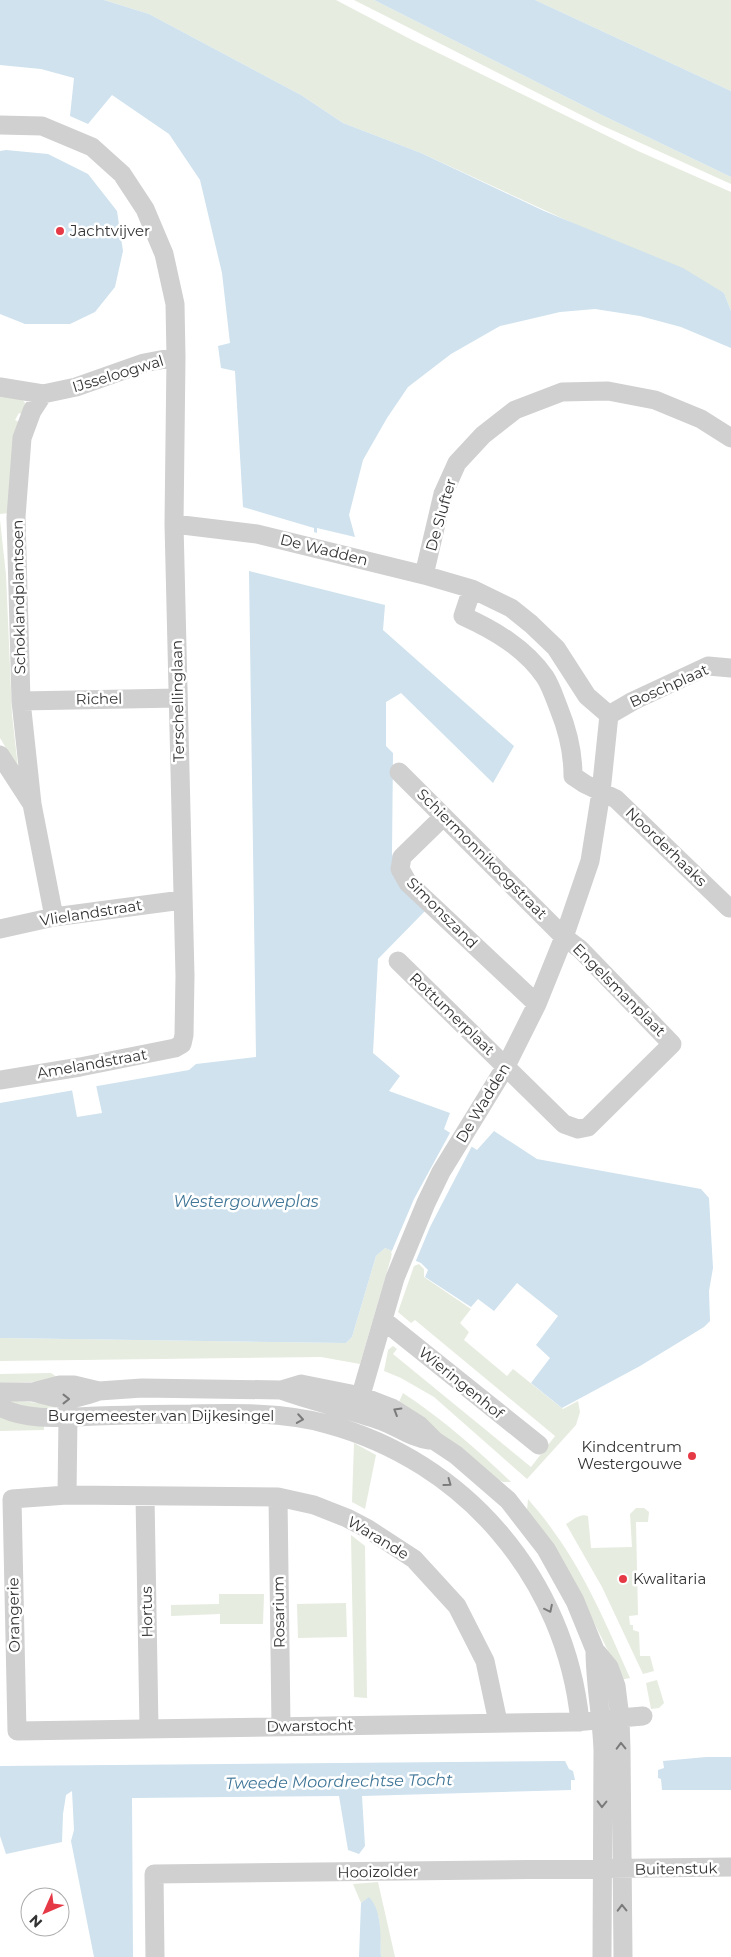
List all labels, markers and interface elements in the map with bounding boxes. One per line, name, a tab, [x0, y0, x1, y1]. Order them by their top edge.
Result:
place label: Jachtvijver	[69, 221, 150, 240]
marker: Jachtvijver	[54, 225, 66, 237]
street label: IJsseloogwal	[70, 351, 166, 396]
street label: De Slufter	[421, 476, 460, 553]
street label: Schoklandplantsoen	[8, 520, 29, 674]
street label: De Wadden	[278, 529, 370, 570]
street label: Terschellinglaan	[167, 640, 188, 762]
street label: Boschplaat	[626, 660, 711, 711]
street label: Richel	[76, 689, 122, 708]
street label: Schiermonnikoogstraat	[413, 784, 552, 923]
street label: Noorderhaaks	[622, 803, 711, 890]
street label: Simonszand	[403, 873, 482, 952]
street label: Vlielandstraat	[39, 895, 143, 930]
street label: Engelsmanplaat	[569, 939, 670, 1040]
street label: Rottumerplaat	[406, 968, 499, 1059]
street label: Amelandstraat	[35, 1044, 148, 1083]
street label: De Wadden	[451, 1059, 514, 1146]
water label: Westergouweplas	[173, 1192, 319, 1211]
street label: Wieringenhof	[415, 1343, 508, 1423]
one-way arrow	[63, 1394, 71, 1404]
street label: Burgemeester van Dijkesingel	[48, 1406, 274, 1425]
one-way arrow	[393, 1408, 402, 1418]
one-way arrow	[297, 1413, 305, 1424]
place label: Kindcentrum Westergouwe	[577, 1437, 682, 1473]
marker: Kindcentrum Westergouwe	[686, 1450, 698, 1462]
one-way arrow	[442, 1477, 452, 1486]
street label: Warande	[344, 1512, 412, 1563]
place label: Kwalitaria	[633, 1569, 706, 1588]
marker: Kwalitaria	[617, 1573, 629, 1585]
street label: Rosarium	[268, 1576, 289, 1648]
street label: Orangerie	[3, 1577, 24, 1653]
street label: Hortus	[137, 1586, 156, 1638]
one-way arrow	[543, 1603, 553, 1612]
street label: Dwarstocht	[266, 1715, 354, 1736]
one-way arrow	[616, 1742, 626, 1750]
water label: Tweede Moordrechtse Tocht	[225, 1770, 453, 1793]
one-way arrow	[597, 1800, 607, 1808]
street label: Buitenstuk	[634, 1858, 718, 1879]
street label: Hooizolder	[337, 1861, 419, 1882]
north arrow	[20, 1887, 70, 1937]
one-way arrow	[616, 1904, 627, 1912]
text: N	[25, 1911, 46, 1932]

